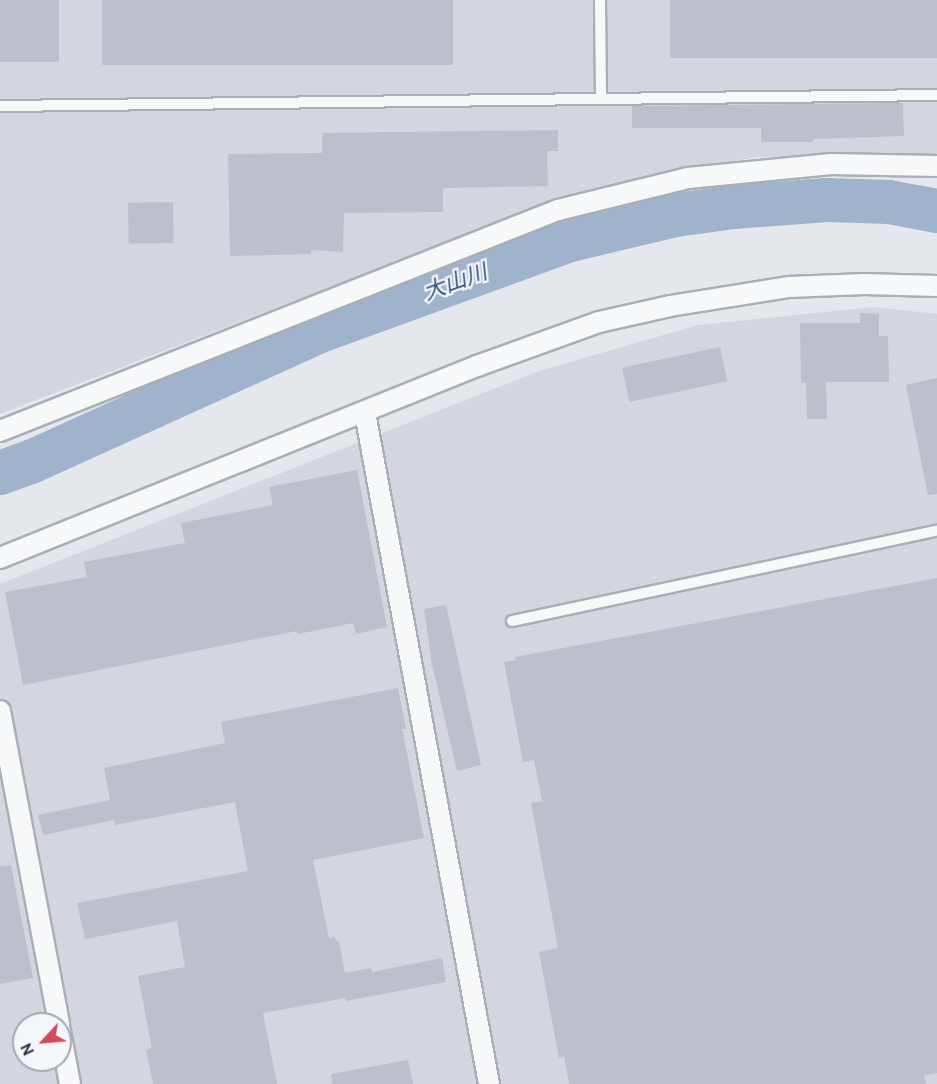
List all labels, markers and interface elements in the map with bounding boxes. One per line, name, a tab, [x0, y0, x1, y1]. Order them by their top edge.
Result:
water label: 大山川	[419, 258, 491, 306]
north arrow	[12, 1012, 72, 1072]
text: N	[16, 1040, 38, 1058]

